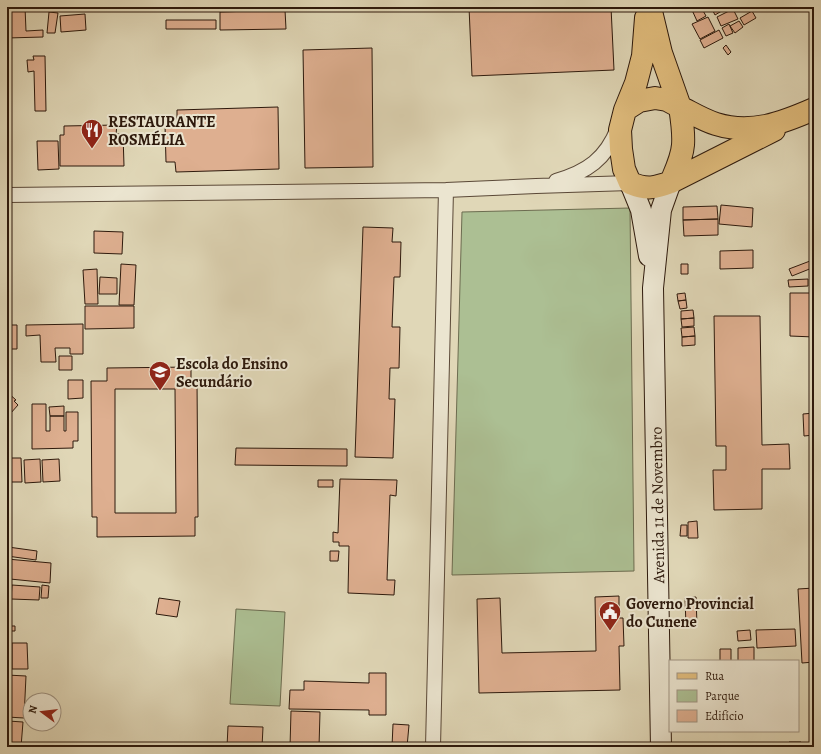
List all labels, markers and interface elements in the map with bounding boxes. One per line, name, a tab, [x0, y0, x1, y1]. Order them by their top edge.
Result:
place label: RESTAURANTE ROSMÉLIA	[108, 111, 216, 151]
restaurant icon: RESTAURANTE ROSMÉLIA	[79, 117, 105, 150]
place label: Escola do Ensino Secundário	[176, 353, 288, 393]
school or university icon: Escola do Ensino Secundário	[147, 359, 173, 392]
street label: Avenida 11 de Novembro	[646, 426, 670, 585]
place label: Governo Provincial do Cunene	[626, 593, 755, 633]
public building icon: Governo Provincial do Cunene	[597, 599, 623, 632]
legend	[669, 660, 799, 732]
text: Rua	[705, 668, 724, 684]
text: Parque	[705, 688, 740, 704]
north arrow	[22, 692, 62, 732]
text: N	[25, 704, 41, 715]
text: Edifício	[705, 708, 743, 724]

